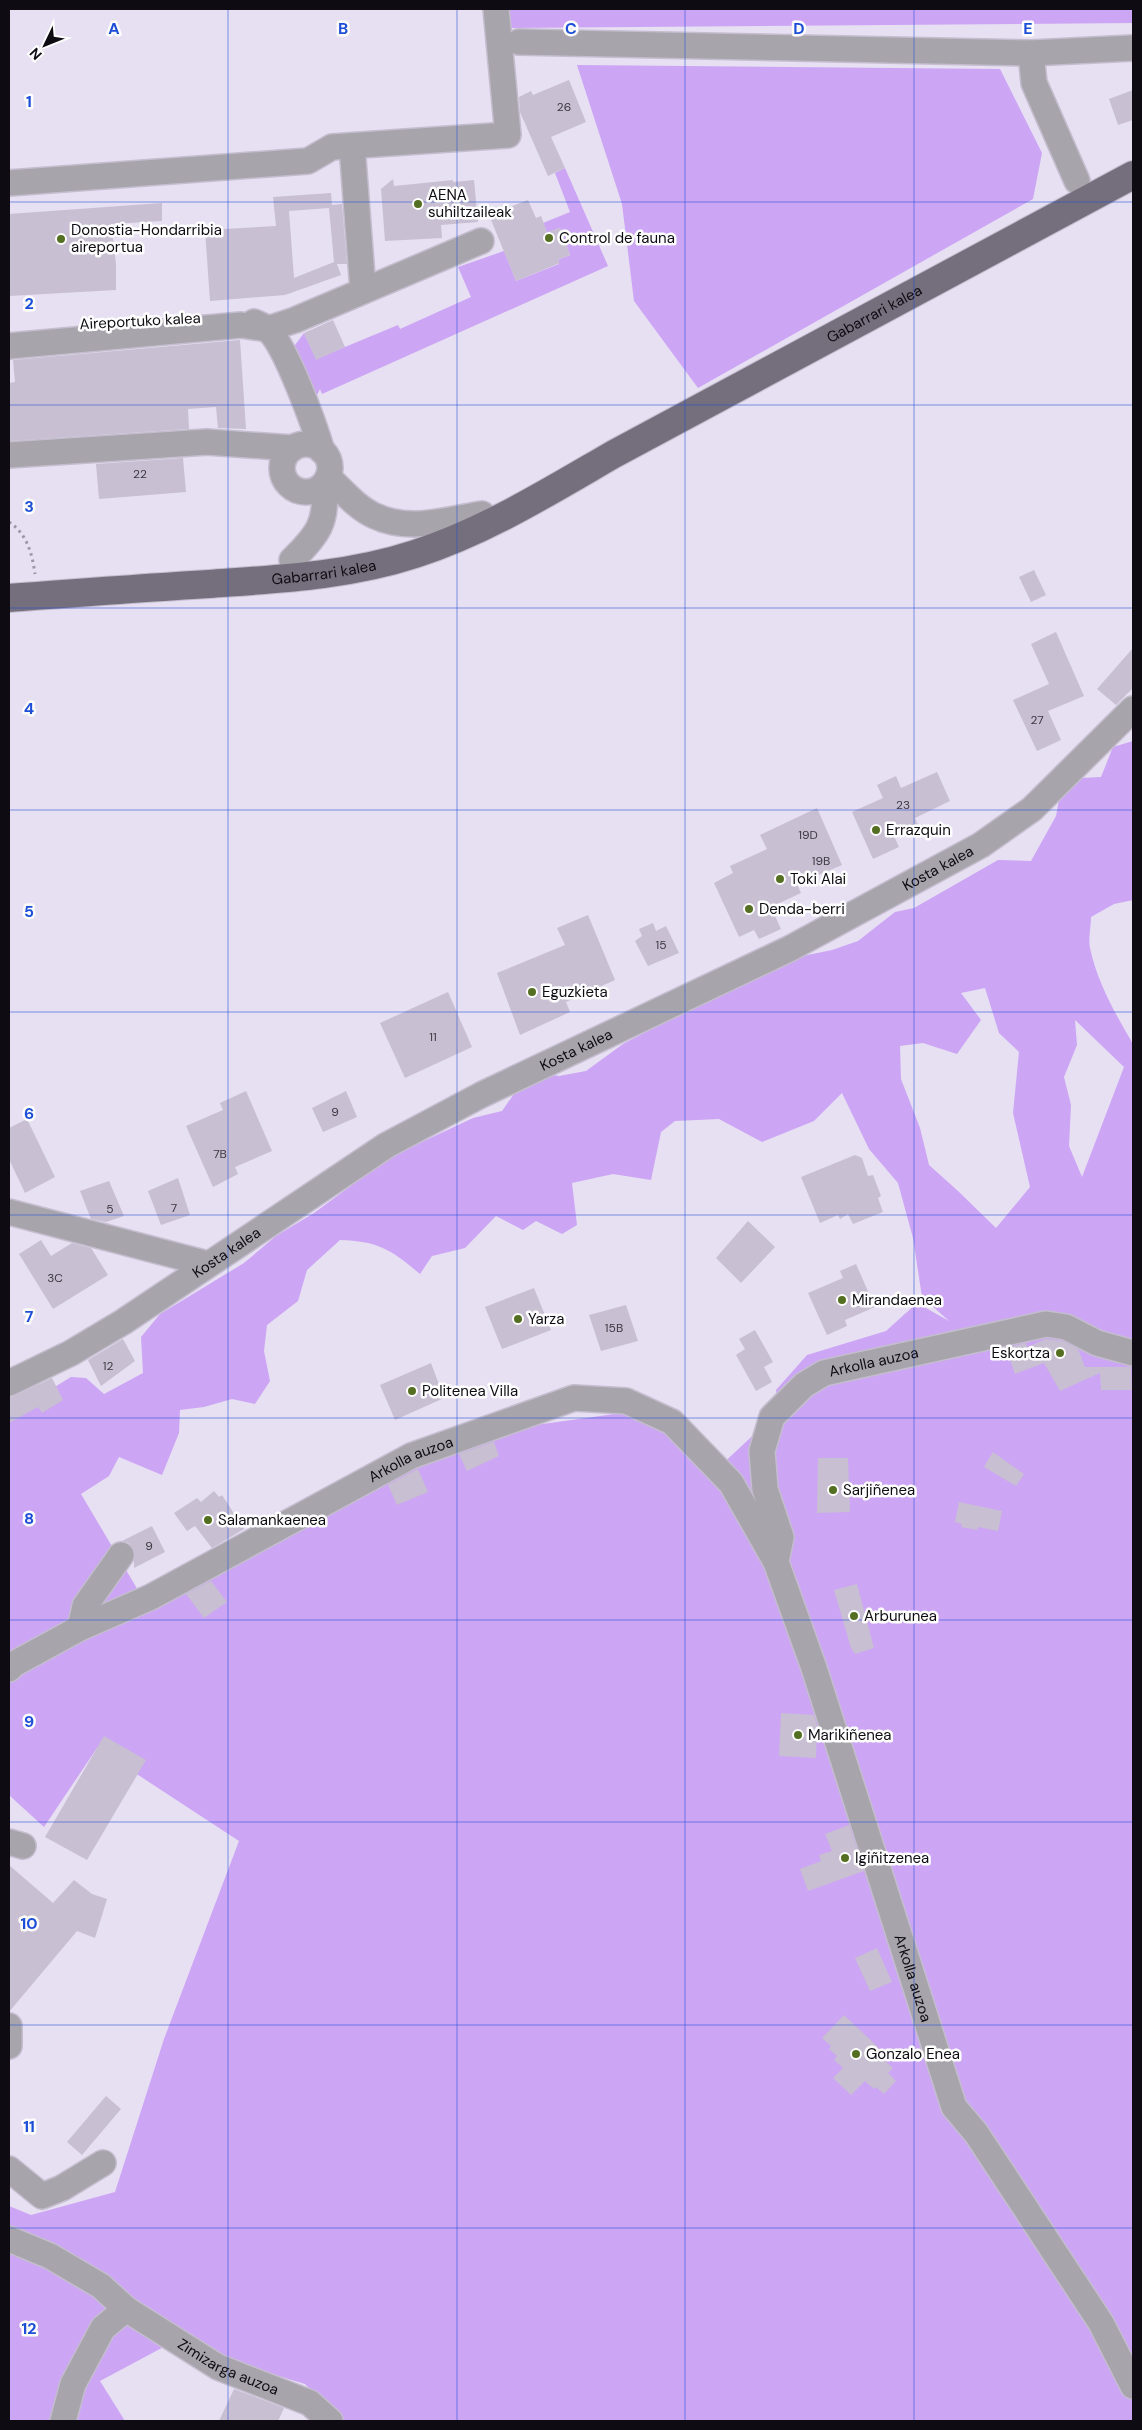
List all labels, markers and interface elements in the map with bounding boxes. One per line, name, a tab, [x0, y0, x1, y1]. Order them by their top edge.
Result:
text: A	[108, 18, 120, 39]
text: B	[338, 18, 348, 39]
text: C	[565, 18, 577, 39]
text: D	[793, 18, 805, 39]
text: E	[1023, 18, 1033, 39]
north arrow	[20, 20, 70, 70]
text: N	[25, 44, 46, 64]
text: 1	[26, 91, 32, 112]
house number: 26	[557, 99, 571, 115]
place label: AENA suhiltzaileak	[428, 185, 512, 222]
marker: AENA suhiltzaileak	[412, 198, 424, 210]
place label: Donostia-Hondarribia aireportua	[71, 220, 222, 257]
place label: Control de fauna	[559, 228, 675, 248]
marker: Control de fauna	[543, 232, 555, 244]
marker: Donostia-Hondarribia aireportua	[55, 233, 67, 245]
street label: Gabarrari kalea	[823, 280, 925, 348]
text: 2	[24, 293, 34, 314]
street label: Aireportuko kalea	[79, 308, 201, 334]
house number: 22	[133, 466, 147, 482]
text: 3	[24, 496, 34, 517]
street label: Gabarrari kalea	[271, 555, 378, 589]
text: 4	[24, 698, 34, 719]
house number: 27	[1030, 712, 1044, 728]
house number: 23	[896, 797, 910, 813]
place label: Errazquin	[886, 820, 951, 840]
marker: Errazquin	[870, 824, 882, 836]
house number: 19D	[798, 827, 818, 843]
street label: Kosta kalea	[899, 841, 977, 896]
house number: 19B	[812, 853, 830, 869]
place label: Toki Alai	[790, 869, 846, 889]
marker: Toki Alai	[774, 873, 786, 885]
place label: Denda-berri	[759, 899, 845, 919]
text: 5	[24, 901, 34, 922]
marker: Denda-berri	[743, 903, 755, 915]
house number: 15	[655, 937, 667, 953]
place label: Eguzkieta	[542, 982, 608, 1002]
marker: Eguzkieta	[526, 986, 538, 998]
street label: Kosta kalea	[537, 1024, 616, 1076]
house number: 11	[429, 1029, 437, 1045]
text: 6	[24, 1103, 34, 1124]
house number: 9	[331, 1104, 339, 1120]
house number: 7B	[213, 1146, 227, 1162]
house number: 7	[171, 1200, 177, 1216]
house number: 5	[106, 1201, 114, 1217]
street label: Kosta kalea	[188, 1223, 265, 1283]
house number: 3C	[47, 1270, 63, 1286]
place label: Mirandaenea	[852, 1290, 942, 1310]
marker: Mirandaenea	[836, 1294, 848, 1306]
text: 7	[25, 1306, 34, 1327]
place label: Yarza	[528, 1309, 564, 1329]
marker: Yarza	[512, 1313, 524, 1325]
house number: 15B	[605, 1320, 623, 1336]
street label: Arkolla auzoa	[827, 1342, 920, 1382]
place label: Eskortza	[992, 1343, 1050, 1363]
marker: Eskortza	[1054, 1347, 1066, 1359]
house number: 12	[103, 1358, 113, 1374]
place label: Politenea Villa	[422, 1381, 518, 1401]
marker: Politenea Villa	[406, 1385, 418, 1397]
street label: Arkolla auzoa	[365, 1432, 456, 1487]
place label: Sarjiñenea	[843, 1480, 915, 1500]
marker: Sarjiñenea	[827, 1484, 839, 1496]
text: 8	[24, 1508, 34, 1529]
place label: Salamankaenea	[218, 1510, 326, 1530]
marker: Salamankaenea	[202, 1514, 214, 1526]
house number: 9	[145, 1538, 153, 1554]
place label: Arburunea	[864, 1606, 937, 1626]
marker: Arburunea	[848, 1610, 860, 1622]
text: 9	[24, 1711, 34, 1732]
place label: Marikiñenea	[808, 1725, 892, 1745]
marker: Marikiñenea	[792, 1729, 804, 1741]
place label: Igiñitzenea	[855, 1848, 929, 1868]
marker: Igiñitzenea	[839, 1852, 851, 1864]
text: 10	[20, 1913, 38, 1934]
street label: Arkolla auzoa	[890, 1932, 936, 2024]
place label: Gonzalo Enea	[866, 2044, 960, 2064]
marker: Gonzalo Enea	[850, 2048, 862, 2060]
text: 11	[23, 2116, 35, 2137]
text: 12	[21, 2318, 37, 2339]
street label: Zimizarga auzoa	[174, 2334, 282, 2400]

